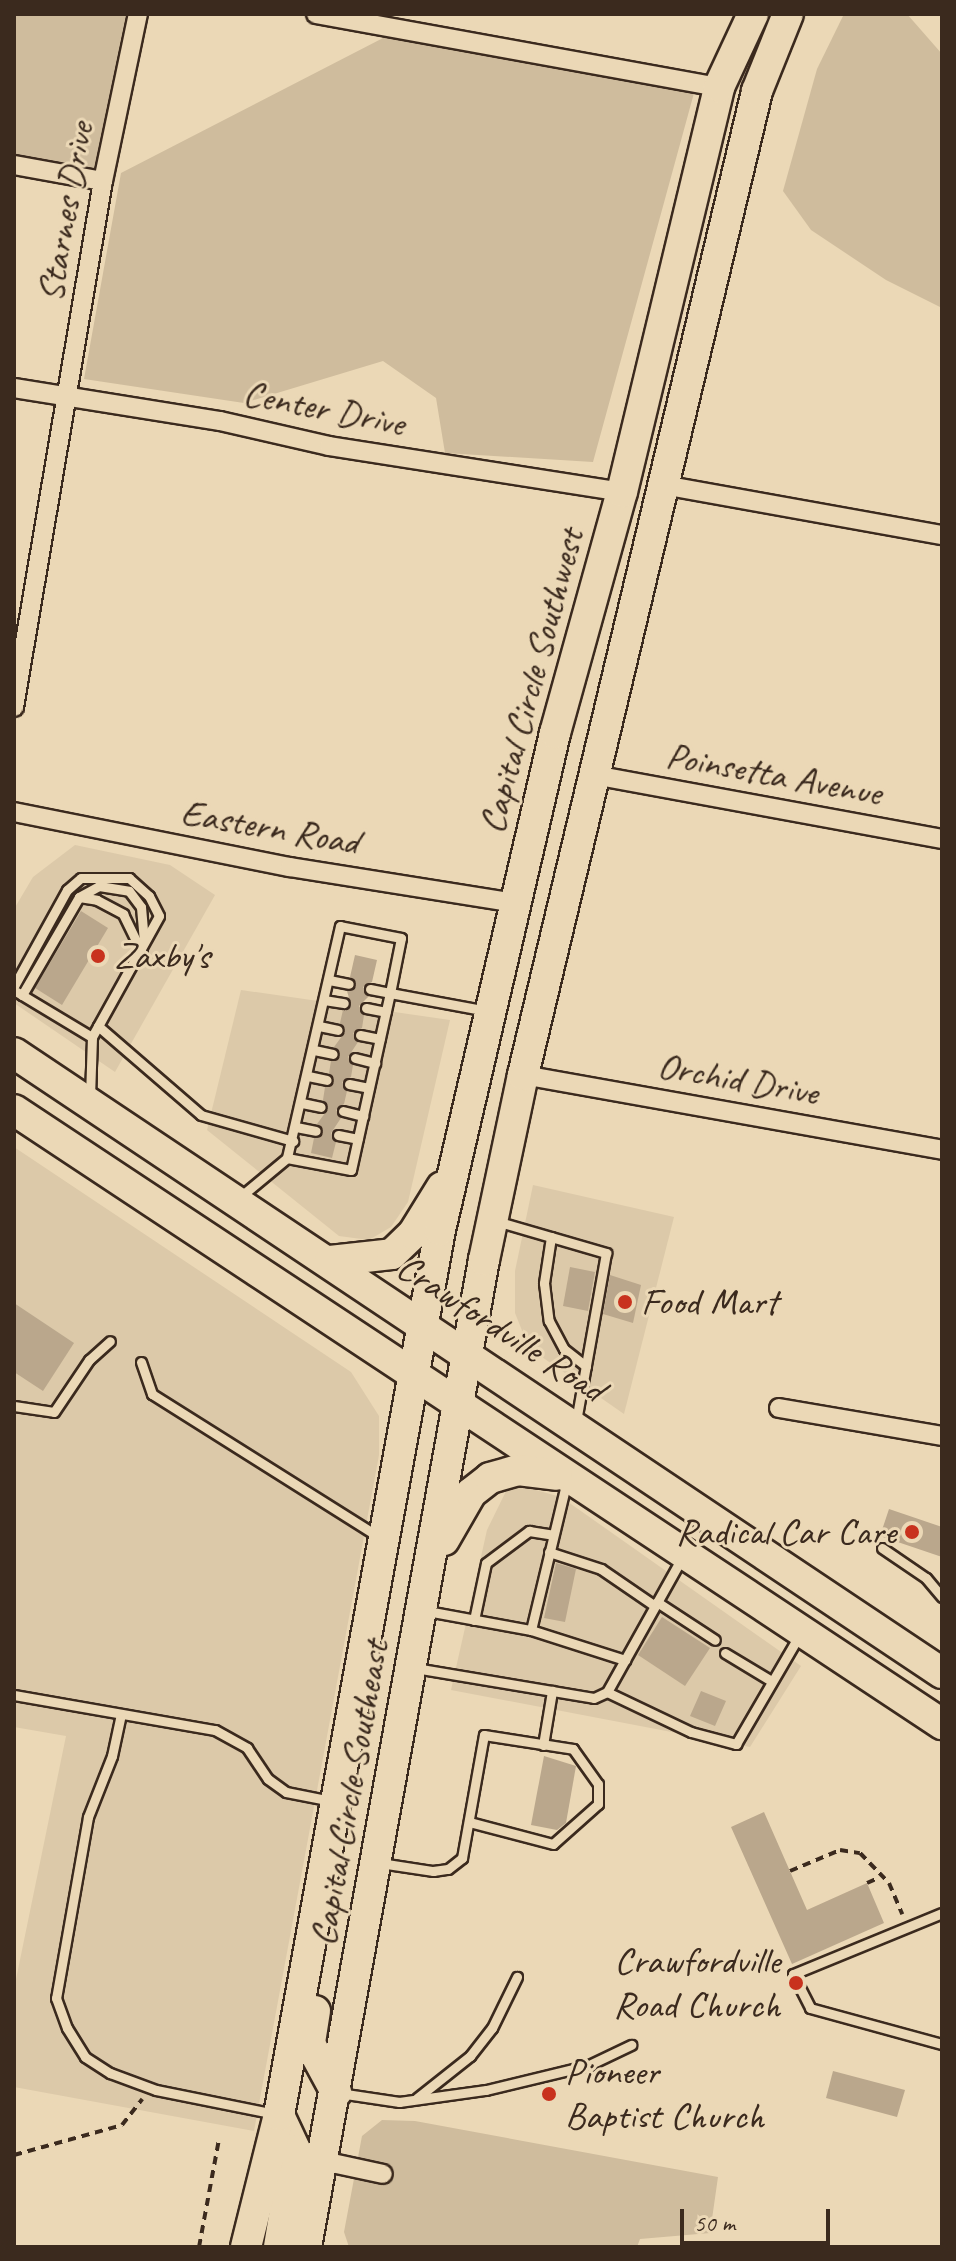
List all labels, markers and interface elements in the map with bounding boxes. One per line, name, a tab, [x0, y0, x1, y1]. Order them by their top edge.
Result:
street label: Starnes Drive	[27, 118, 103, 306]
street label: Center Drive	[239, 370, 409, 446]
street label: Capital Circle Southwest	[469, 524, 593, 838]
street label: Poinsetta Avenue	[663, 733, 885, 815]
street label: Eastern Road	[178, 789, 362, 865]
place label: Zaxby's	[114, 933, 210, 979]
marker: Zaxby's	[89, 947, 107, 965]
street label: Orchid Drive	[654, 1042, 822, 1116]
street label: Crawfordville Road	[389, 1244, 613, 1412]
place label: Food Mart	[641, 1279, 779, 1325]
marker: Food Mart	[616, 1293, 634, 1311]
place label: Radical Car Care	[675, 1509, 896, 1555]
marker: Radical Car Care	[903, 1523, 921, 1541]
street label: Capital Circle Southeast	[300, 1637, 398, 1949]
place label: Crawfordville Road Church	[612, 1938, 780, 2028]
marker: Crawfordville Road Church	[787, 1974, 805, 1992]
place label: Pioneer Baptist Church	[565, 2049, 765, 2138]
marker: Pioneer Baptist Church	[540, 2085, 558, 2103]
scale bar	[684, 2193, 834, 2243]
text: 50 m	[694, 2208, 735, 2238]

